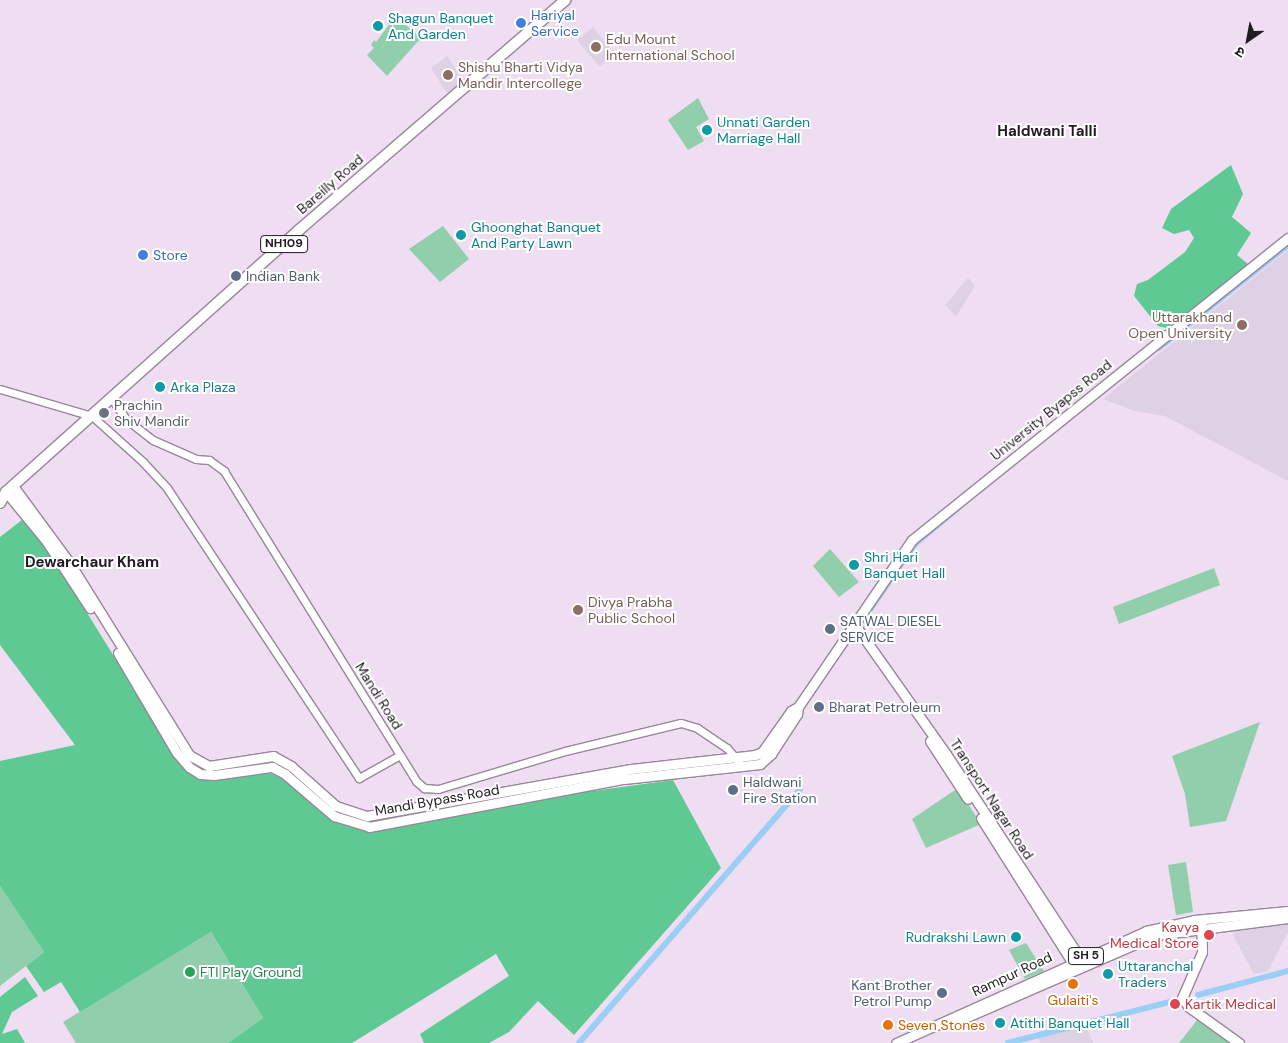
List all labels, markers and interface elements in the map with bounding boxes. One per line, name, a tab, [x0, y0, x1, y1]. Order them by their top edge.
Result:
place label: Hariyal Service	[531, 7, 579, 40]
place label: Shagun Banquet And Garden	[388, 10, 493, 42]
north arrow	[1223, 15, 1273, 65]
marker: Hariyal Service	[515, 17, 527, 29]
marker: Shagun Banquet And Garden	[372, 20, 384, 32]
place label: Edu Mount International School	[606, 31, 735, 64]
marker: Edu Mount International School	[590, 41, 602, 53]
text: उ	[1231, 43, 1248, 62]
place label: Shishu Bharti Vidya Mandir Intercollege	[458, 59, 583, 92]
marker: Shishu Bharti Vidya Mandir Intercollege	[442, 69, 454, 81]
place label: Unnati Garden Marriage Hall	[717, 114, 810, 146]
district label: Haldwani Talli	[997, 123, 1097, 141]
marker: Unnati Garden Marriage Hall	[701, 124, 713, 136]
street label: Bareilly Road	[293, 151, 367, 217]
place label: Ghoonghat Banquet And Party Lawn	[471, 219, 601, 252]
marker: Ghoonghat Banquet And Party Lawn	[455, 229, 467, 241]
road number: NH109	[259, 234, 309, 253]
place label: Store	[153, 247, 188, 263]
marker: Store	[137, 249, 149, 261]
place label: Indian Bank	[246, 268, 320, 284]
marker: Indian Bank	[230, 270, 242, 282]
place label: Uttarakhand Open University	[1128, 309, 1232, 342]
marker: Uttarakhand Open University	[1236, 319, 1248, 331]
street label: University Byapss Road	[987, 356, 1115, 464]
place label: Arka Plaza	[170, 379, 236, 395]
marker: Arka Plaza	[154, 381, 166, 393]
place label: Prachin Shiv Mandir	[114, 397, 189, 430]
marker: Prachin Shiv Mandir	[98, 407, 110, 419]
place label: Shri Hari Banquet Hall	[864, 549, 945, 582]
district label: Dewarchaur Kham	[25, 554, 159, 572]
marker: Shri Hari Banquet Hall	[848, 559, 860, 571]
place label: Divya Prabha Public School	[588, 594, 675, 626]
marker: Divya Prabha Public School	[572, 604, 584, 616]
place label: SATWAL DIESEL SERVICE	[840, 613, 941, 646]
marker: SATWAL DIESEL SERVICE	[824, 623, 836, 635]
street label: Mandi Road	[352, 659, 406, 733]
place label: Bharat Petroleum	[829, 699, 941, 715]
marker: Bharat Petroleum	[813, 701, 825, 713]
street label: Transport Nagar Road	[947, 735, 1037, 863]
place label: Haldwani Fire Station	[743, 774, 817, 806]
street label: Mandi Bypass Road	[373, 781, 501, 819]
marker: Haldwani Fire Station	[727, 784, 739, 796]
place label: Kavya Medical Store	[1110, 919, 1199, 952]
place label: Rudrakshi Lawn	[906, 929, 1006, 945]
marker: Kavya Medical Store	[1203, 929, 1215, 941]
marker: Rudrakshi Lawn	[1010, 931, 1022, 943]
road number: SH 5	[1067, 946, 1105, 966]
street label: Rampur Road	[969, 948, 1055, 1000]
place label: Uttaranchal Traders	[1118, 958, 1193, 990]
place label: FTI Play Ground	[200, 964, 301, 980]
marker: FTI Play Ground	[184, 966, 196, 978]
marker: Uttaranchal Traders	[1102, 968, 1114, 980]
place label: Kant Brother Petrol Pump	[851, 977, 932, 1010]
marker: Gulaiti's	[1067, 978, 1079, 990]
marker: Kant Brother Petrol Pump	[936, 987, 948, 999]
place label: Gulaiti's	[1048, 992, 1098, 1008]
place label: Kartik Medical	[1185, 996, 1276, 1012]
marker: Kartik Medical	[1169, 998, 1181, 1010]
place label: Atithi Banquet Hall	[1010, 1015, 1129, 1031]
place label: Seven Stones	[898, 1017, 985, 1033]
marker: Atithi Banquet Hall	[994, 1017, 1006, 1029]
marker: Seven Stones	[882, 1019, 894, 1031]

